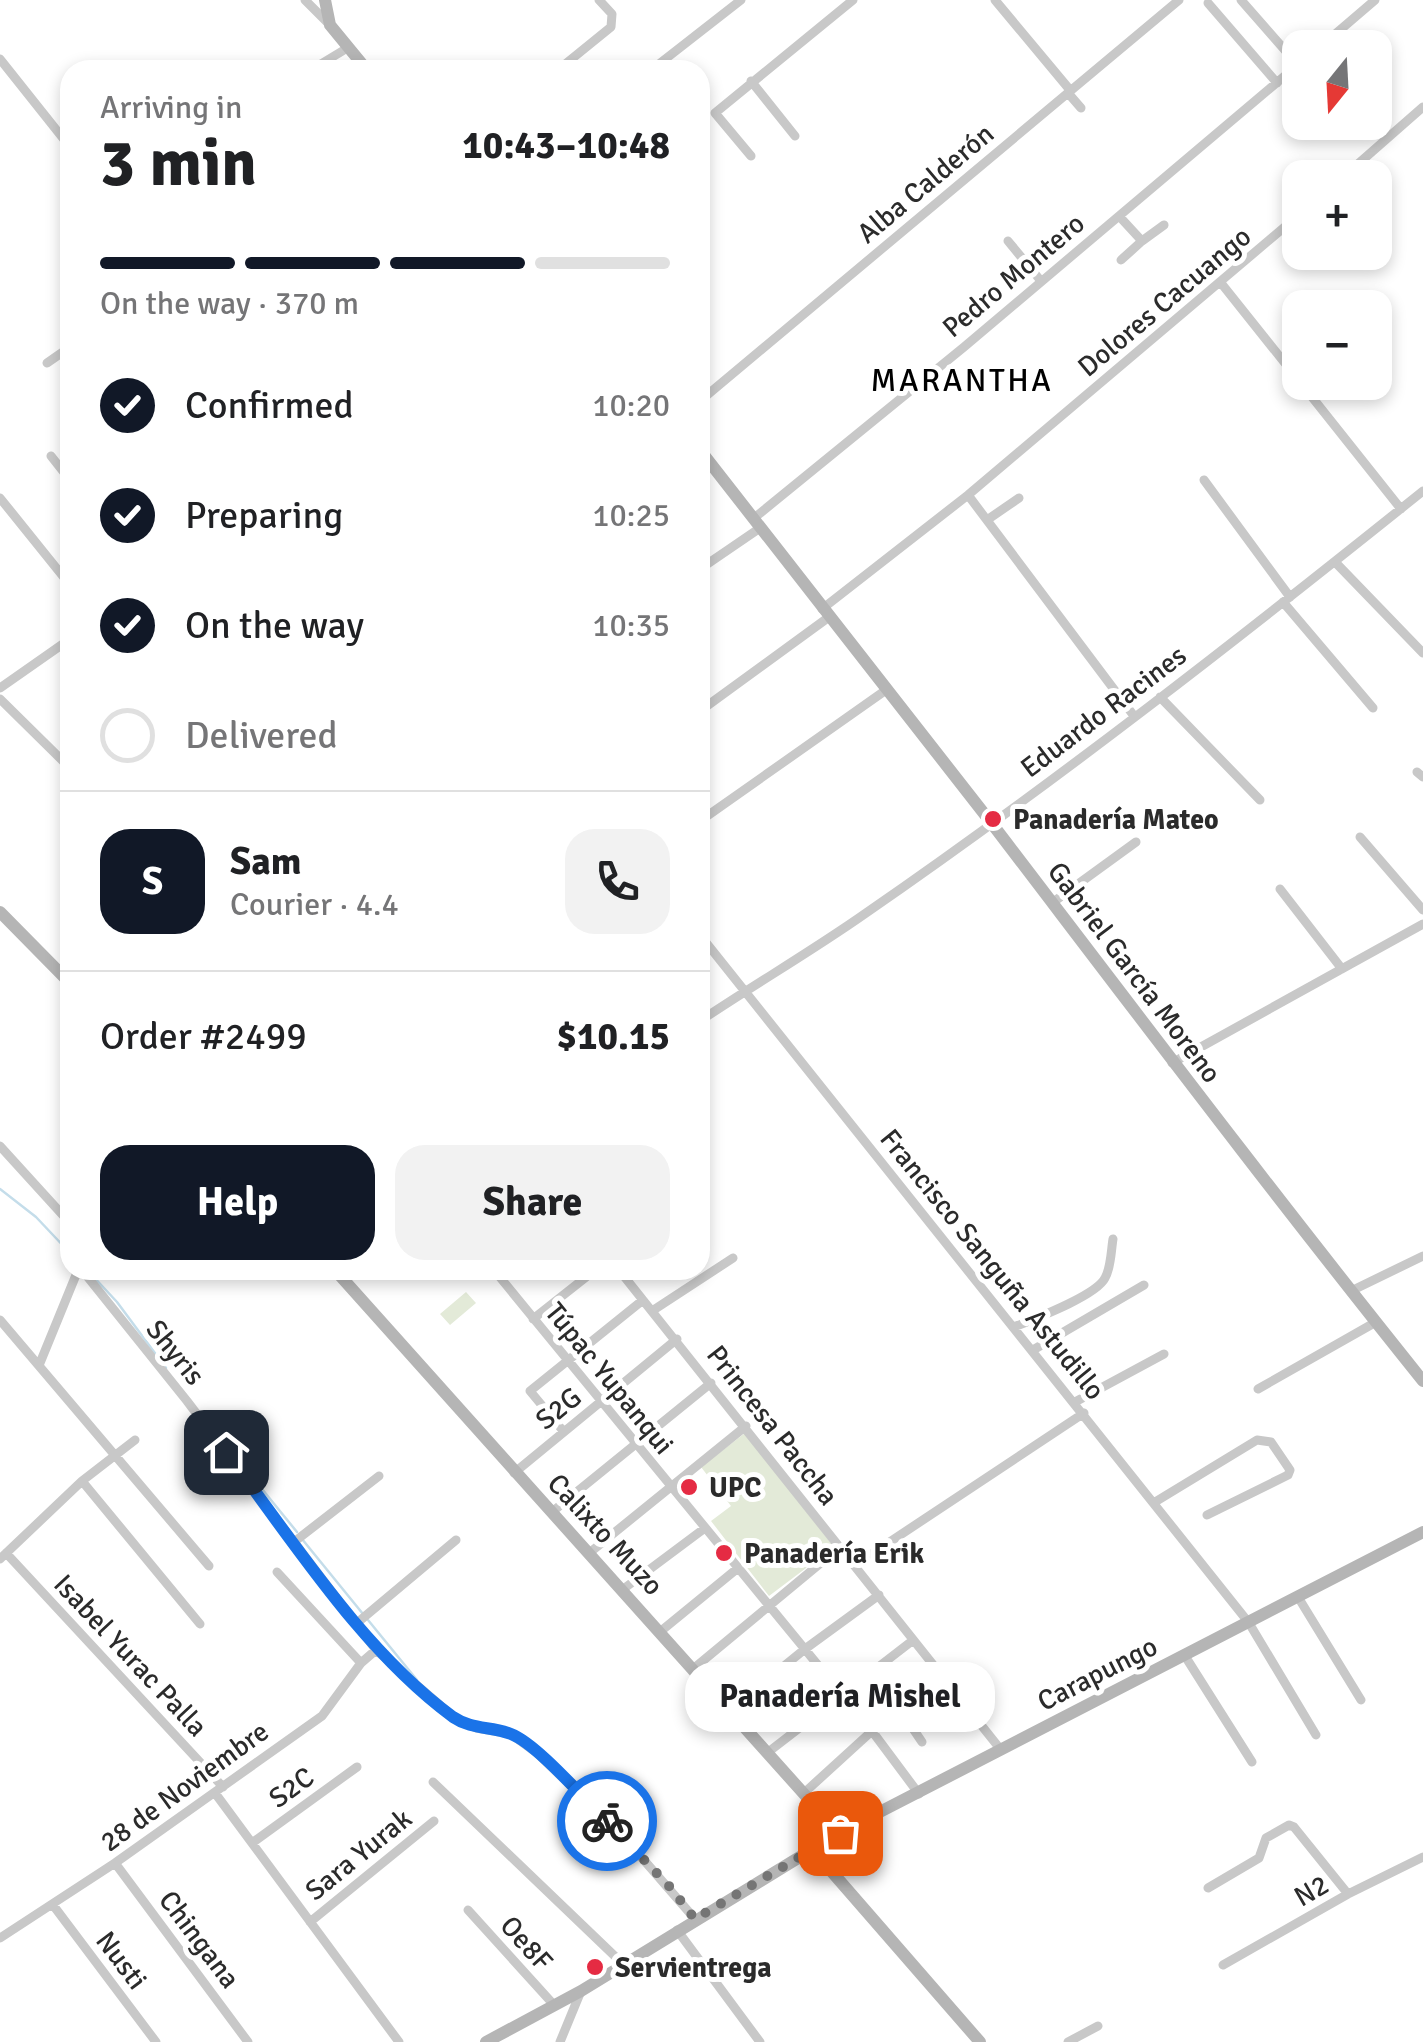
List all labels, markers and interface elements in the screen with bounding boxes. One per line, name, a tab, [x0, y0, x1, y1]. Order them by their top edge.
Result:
north arrow	[1282, 30, 1392, 140]
map controls	[1282, 30, 1392, 400]
text: Arriving in	[100, 88, 242, 127]
street label: Alba Calderón	[851, 117, 1001, 251]
text: 10:43–10:48	[462, 122, 670, 169]
text: 3 min	[100, 124, 257, 204]
button: +	[1282, 160, 1392, 270]
street label: Pedro Montero	[936, 207, 1092, 345]
street label: Dolores Cacuango	[1071, 219, 1258, 384]
text: On the way · 370 m	[100, 284, 359, 323]
button: −	[1282, 290, 1392, 400]
district label: MARANTHA	[871, 361, 1053, 400]
icon: check	[100, 378, 155, 433]
text: Confirmed	[185, 382, 354, 429]
text: 10:20	[592, 386, 670, 425]
icon: check	[100, 488, 155, 543]
text: Preparing	[185, 492, 343, 539]
text: 10:25	[592, 496, 670, 535]
icon: check	[100, 598, 155, 653]
text: On the way	[185, 602, 364, 649]
text: 10:35	[592, 606, 670, 645]
street label: Eduardo Racines	[1014, 638, 1193, 785]
text: Delivered	[185, 712, 338, 759]
place label: Panadería Mateo	[1013, 803, 1219, 837]
marker: Panadería Mateo	[982, 808, 1004, 830]
button: phone	[565, 829, 670, 934]
text: Sam	[230, 838, 301, 885]
street label: Gabriel García Moreno	[1040, 855, 1228, 1090]
text: S	[142, 858, 163, 905]
text: Courier · 4.4	[230, 885, 399, 924]
text: Order #2499	[100, 1013, 307, 1060]
text: $10.15	[557, 1013, 670, 1060]
street label: Francisco Sanguña Astudillo	[872, 1122, 1112, 1407]
button: Help	[100, 1145, 375, 1260]
button: Share	[395, 1145, 670, 1260]
street label: Túpac Yupanqui	[538, 1296, 681, 1461]
street label: Shyris	[139, 1313, 212, 1392]
street label: Princesa Paccha	[699, 1339, 845, 1512]
street label: S2G	[529, 1380, 588, 1437]
pin	[184, 1410, 269, 1495]
icon: home	[199, 1425, 254, 1480]
street label: Calixto Muzo	[540, 1467, 670, 1603]
place label: UPC	[709, 1471, 761, 1505]
marker: UPC	[678, 1476, 700, 1498]
place label: Panadería Erik	[744, 1537, 924, 1571]
marker: Panadería Erik	[713, 1542, 735, 1564]
street label: Isabel Yurac Palla	[46, 1567, 214, 1744]
street label: Carapungo	[1032, 1629, 1163, 1719]
callout: Panadería Mishel	[685, 1663, 995, 1733]
text: Panadería Mishel	[719, 1677, 961, 1716]
street label: 28 de Noviembre	[94, 1714, 275, 1859]
street label: S2C	[262, 1760, 321, 1816]
courier	[557, 1771, 657, 1871]
pin	[798, 1791, 883, 1876]
icon: bike	[580, 1794, 635, 1849]
street label: Sara Yurak	[299, 1802, 419, 1908]
icon: bag	[813, 1806, 868, 1861]
street label: N2	[1288, 1868, 1335, 1914]
street label: Chingana	[151, 1884, 247, 1995]
street label: Oe8F	[493, 1909, 560, 1978]
street label: Nusti	[88, 1925, 154, 1996]
place label: Servientrega	[615, 1951, 772, 1985]
marker: Servientrega	[584, 1956, 606, 1978]

